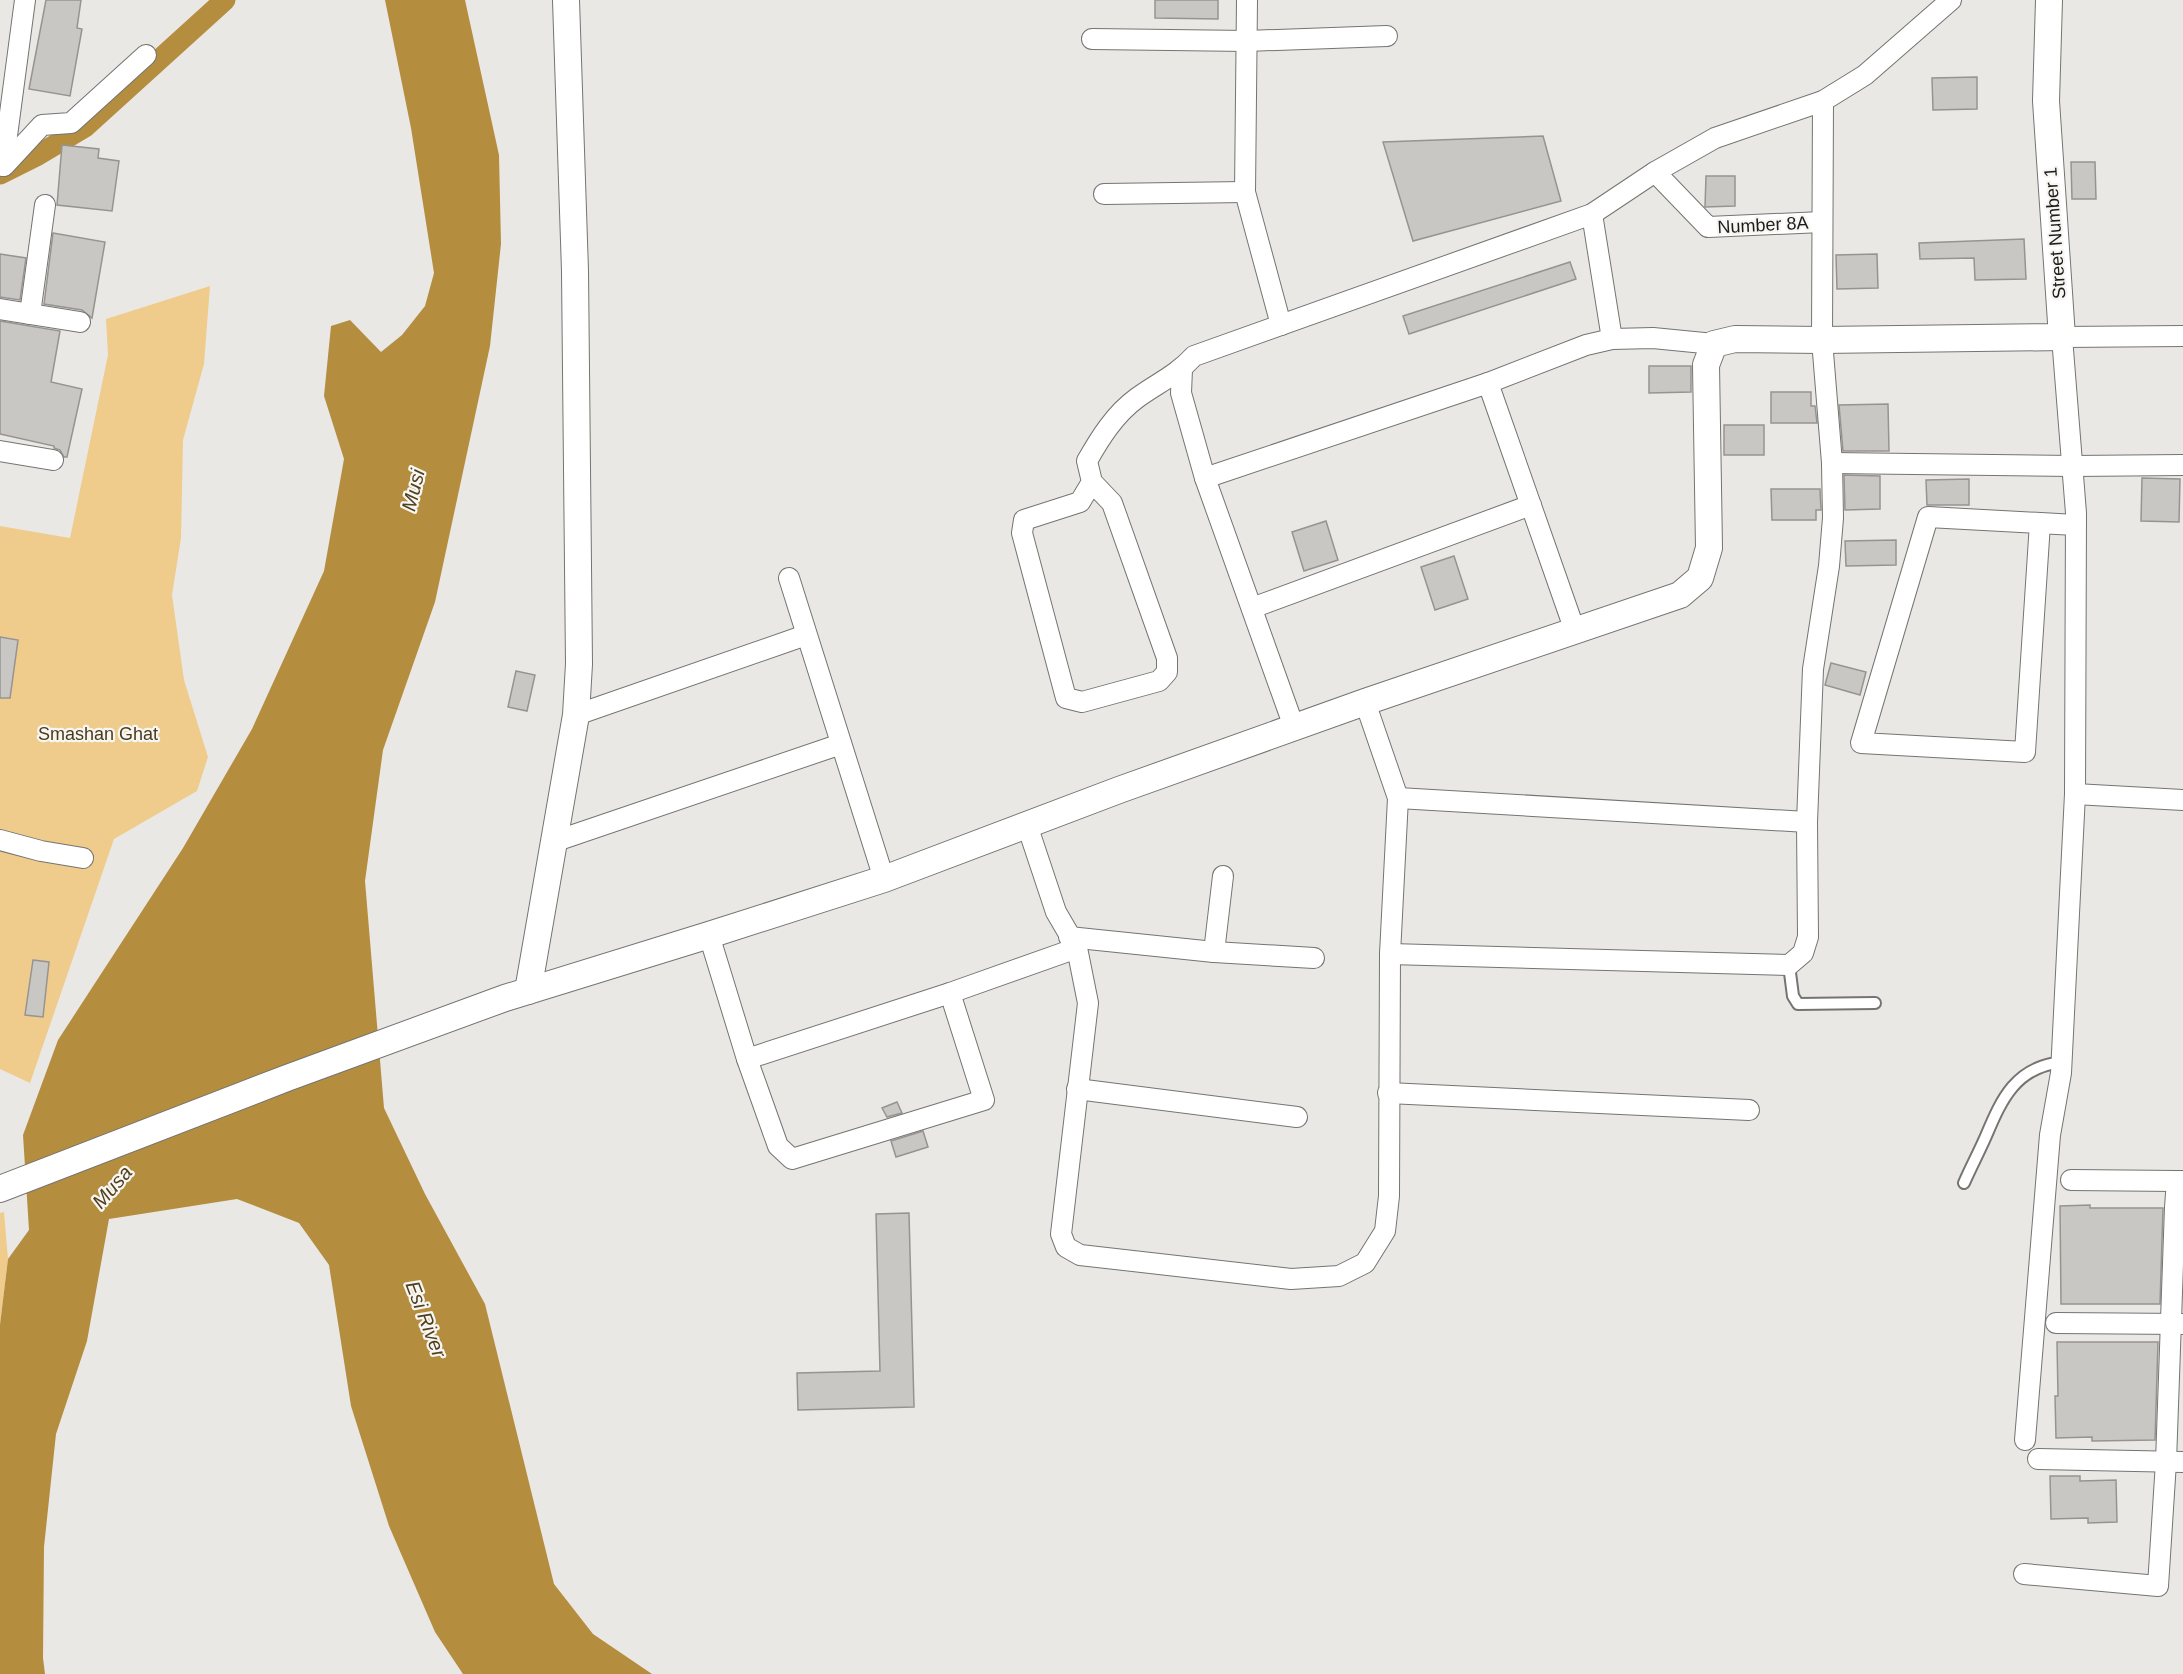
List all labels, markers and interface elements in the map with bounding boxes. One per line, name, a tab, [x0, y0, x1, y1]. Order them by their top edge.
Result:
street label: Street Number 1	[2040, 166, 2070, 300]
street label: Number 8A	[1717, 213, 1809, 237]
water label: Musi	[397, 466, 429, 513]
park label: Smashan Ghat	[38, 724, 158, 744]
water label: Musa	[88, 1161, 136, 1213]
water label: Esi River	[401, 1278, 451, 1362]

